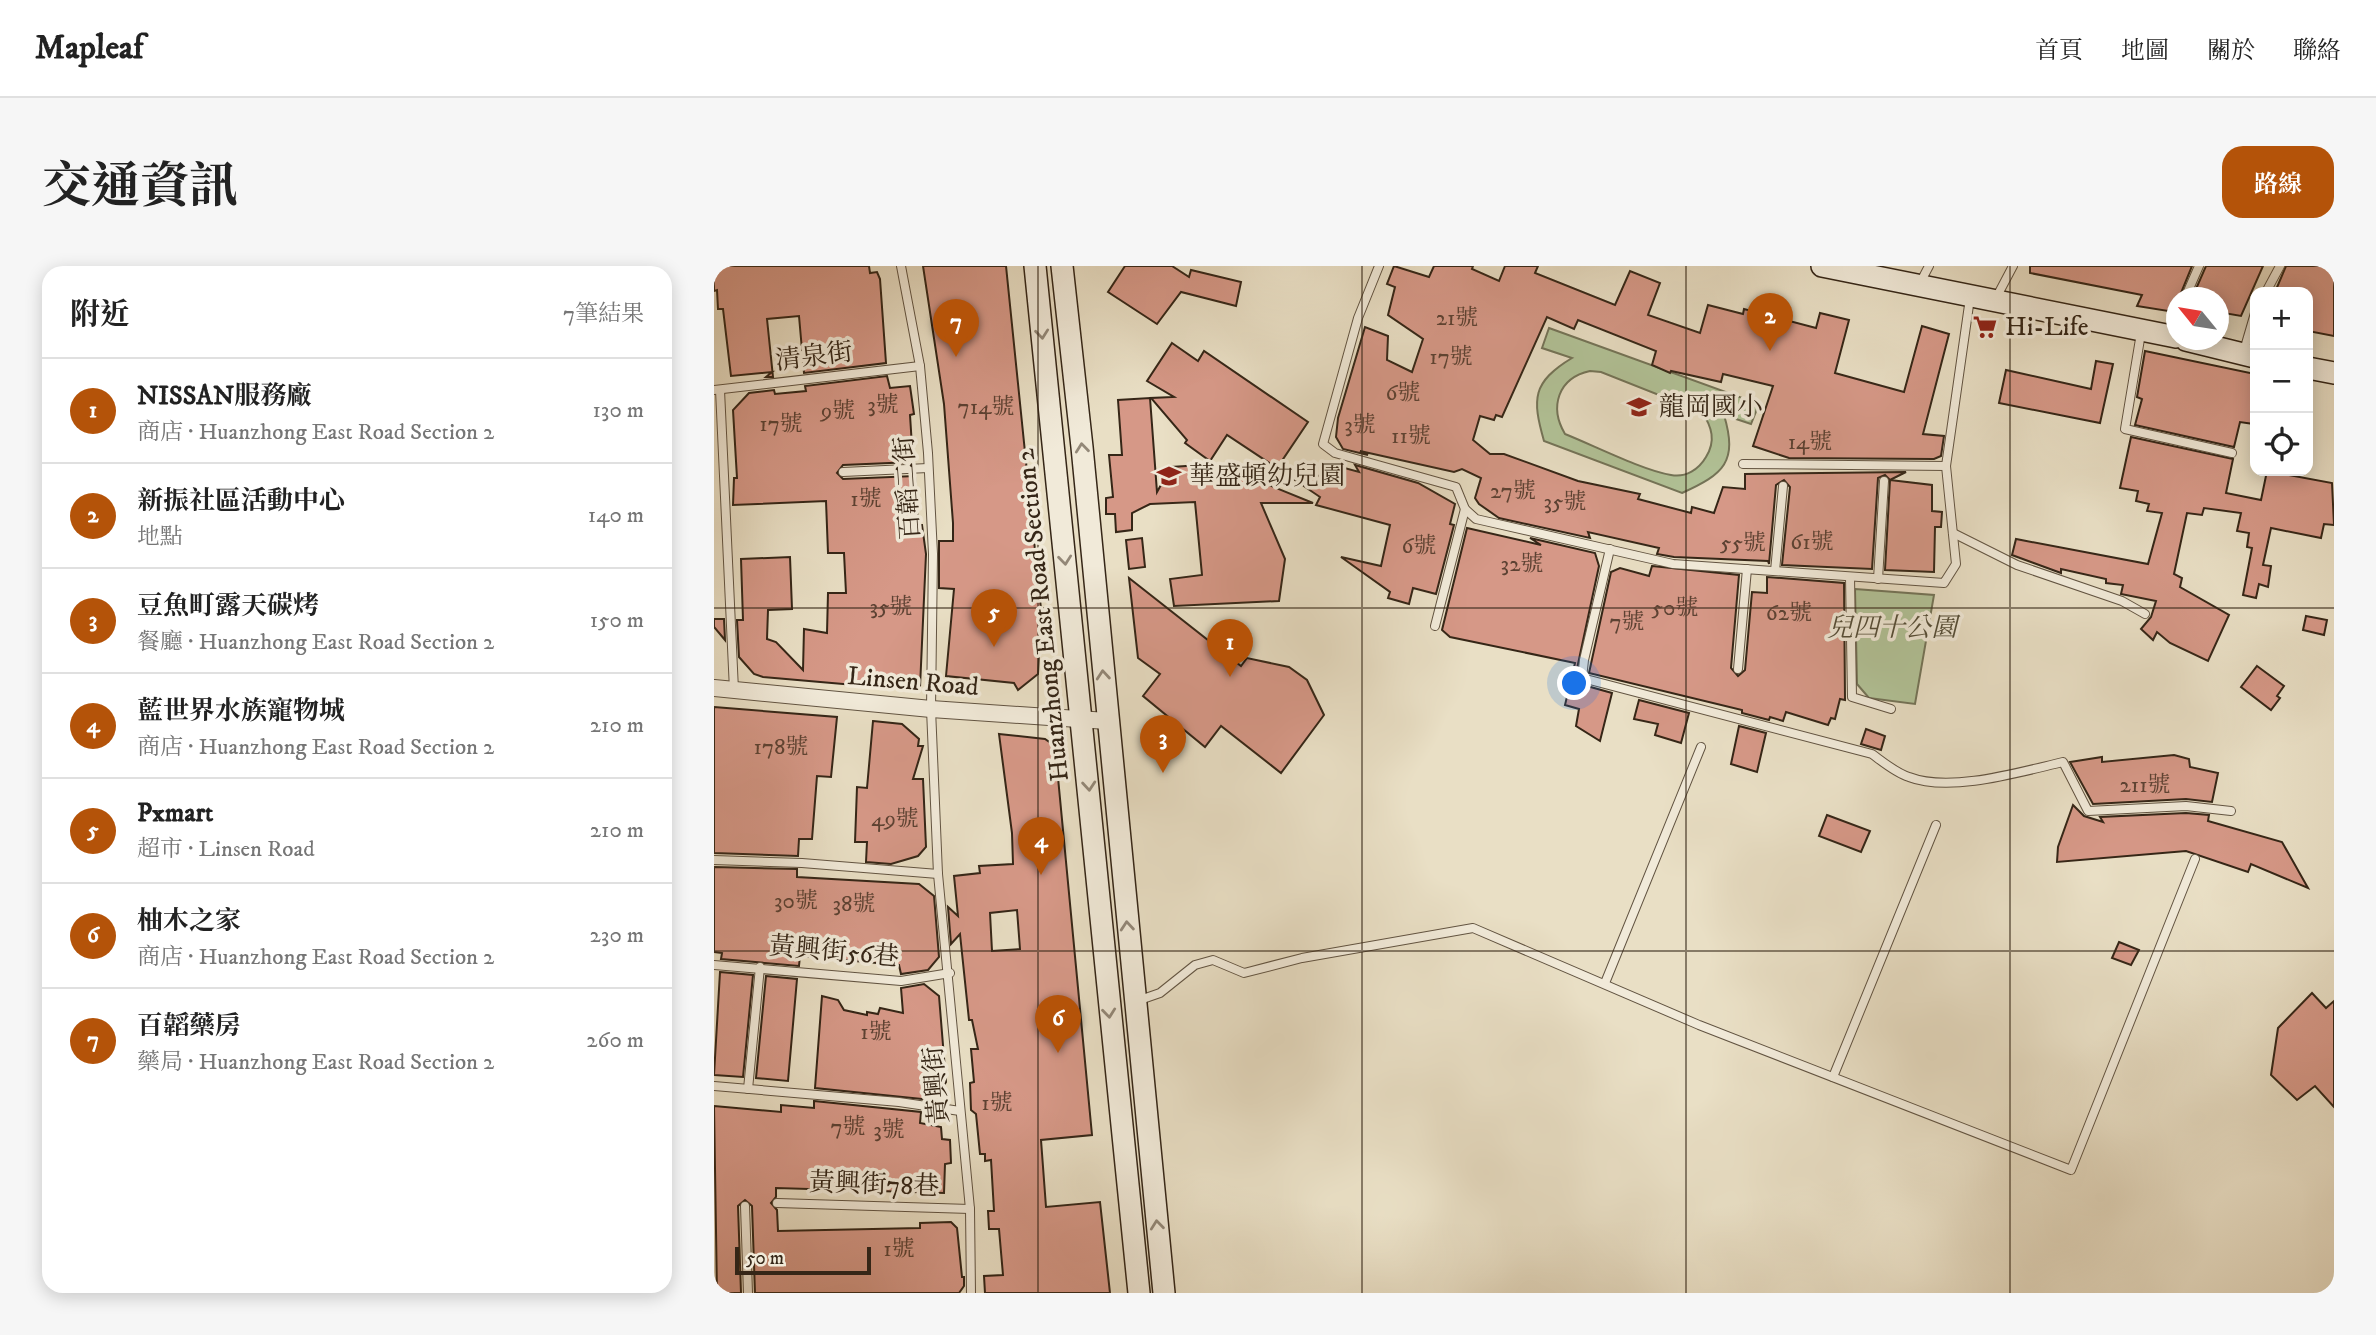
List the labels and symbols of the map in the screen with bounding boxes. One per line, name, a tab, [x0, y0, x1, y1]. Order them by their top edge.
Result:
north arrow	[2166, 287, 2229, 350]
pin: 2	[1747, 293, 1793, 351]
pin: 7	[933, 299, 979, 357]
house number: 21號	[1436, 304, 1478, 333]
place label: Hi-Life	[2005, 311, 2088, 344]
supermarket icon: Hi-Life	[1971, 313, 1999, 341]
one-way arrow	[1034, 328, 1049, 340]
street label: 清泉街	[773, 336, 855, 378]
house number: 17號	[1429, 343, 1473, 372]
house number: 6號	[1386, 379, 1420, 408]
house number: 3號	[867, 391, 899, 420]
place label: 龍岡國小	[1659, 391, 1763, 424]
house number: 714號	[958, 393, 1014, 422]
school or university icon: 龍岡國小	[1625, 393, 1653, 421]
house number: 9號	[820, 397, 855, 426]
house number: 17號	[759, 410, 803, 439]
house number: 3號	[1344, 411, 1376, 440]
house number: 11號	[1391, 422, 1431, 451]
house number: 14號	[1788, 428, 1832, 457]
street label: 百韜二街	[888, 435, 928, 541]
one-way arrow	[1075, 442, 1090, 454]
street label: Huanzhong East Road Section 2	[1009, 447, 1077, 783]
place label: 華盛頓幼兒園	[1189, 460, 1345, 493]
school or university icon: 華盛頓幼兒園	[1155, 462, 1183, 490]
house number: 27號	[1490, 477, 1536, 506]
house number: 1號	[850, 485, 882, 514]
house number: 35號	[1543, 488, 1587, 517]
house number: 61號	[1790, 528, 1834, 557]
house number: 55號	[1720, 529, 1766, 558]
house number: 6號	[1402, 532, 1436, 561]
house number: 32號	[1501, 550, 1543, 579]
one-way arrow	[1057, 555, 1072, 566]
pin: 5	[971, 589, 1017, 647]
house number: 35號	[869, 593, 913, 622]
house number: 50號	[1652, 594, 1698, 623]
house number: 62號	[1766, 599, 1812, 628]
house number: 7號	[1609, 608, 1645, 637]
park label: 兒四十公園	[1827, 612, 1961, 645]
pin: 1	[1207, 619, 1253, 677]
street label: Linsen Road	[846, 660, 980, 704]
your location	[1557, 666, 1591, 700]
one-way arrow	[1096, 669, 1111, 680]
pin: 3	[1140, 715, 1186, 773]
house number: 178號	[753, 733, 809, 762]
house number: 211號	[2119, 771, 2171, 800]
one-way arrow	[1081, 781, 1096, 792]
house number: 49號	[871, 805, 919, 834]
pin: 4	[1018, 817, 1064, 875]
house number: 30號	[774, 887, 818, 916]
house number: 38號	[832, 890, 876, 919]
one-way arrow	[1120, 920, 1135, 931]
street label: 黃興街56巷	[768, 930, 900, 974]
pin: 6	[1035, 995, 1081, 1053]
one-way arrow	[1101, 1008, 1116, 1019]
house number: 1號	[860, 1018, 892, 1047]
street label: 黃興街	[917, 1045, 957, 1125]
house number: 1號	[981, 1089, 1013, 1118]
house number: 7號	[830, 1113, 866, 1142]
house number: 3號	[873, 1116, 905, 1145]
street label: 黃興街78巷	[808, 1166, 940, 1204]
one-way arrow	[1150, 1219, 1165, 1231]
house number: 1號	[883, 1235, 915, 1264]
scale bar	[735, 1244, 872, 1276]

